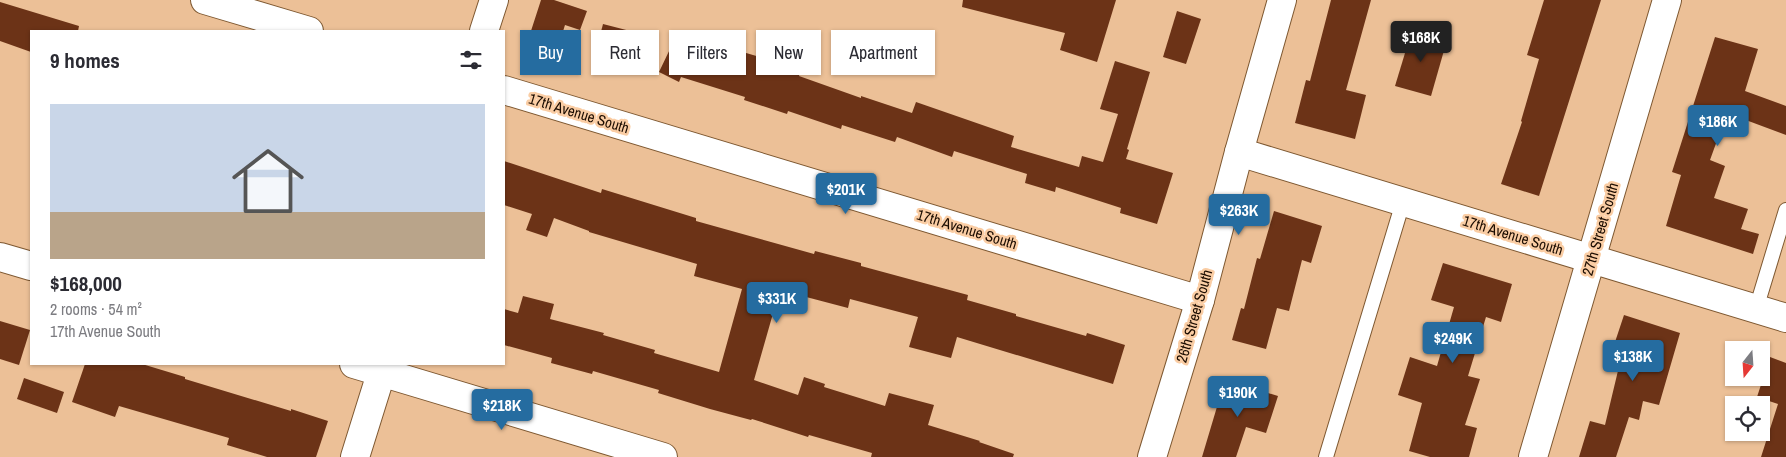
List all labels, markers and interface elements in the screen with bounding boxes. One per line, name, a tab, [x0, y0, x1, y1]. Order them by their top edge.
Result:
pin: $168K	[1386, 20, 1456, 63]
text: $168K	[1402, 26, 1440, 48]
chip: Buy	[520, 30, 581, 75]
chip: Rent	[591, 30, 659, 75]
chip: Filters	[669, 30, 746, 75]
chip: New	[756, 30, 821, 75]
chip: Apartment	[831, 30, 935, 75]
text: 9 homes	[50, 46, 120, 75]
icon: filters	[457, 46, 485, 74]
street label: 17th Avenue South	[526, 88, 632, 138]
pin: $186K	[1683, 104, 1753, 147]
text: $186K	[1699, 110, 1737, 132]
icon: home	[223, 136, 313, 226]
pin: $201K	[811, 172, 881, 215]
text: $201K	[827, 178, 865, 200]
street label: 27th Street South	[1577, 180, 1623, 278]
pin: $263K	[1204, 194, 1274, 236]
text: $263K	[1220, 199, 1258, 221]
street label: 17th Avenue South	[914, 204, 1020, 254]
street label: 17th Avenue South	[1460, 210, 1566, 260]
street label: 26th Street South	[1171, 267, 1217, 365]
text: $168,000	[50, 269, 122, 298]
pin: $331K	[742, 282, 812, 324]
text: $331K	[758, 287, 796, 309]
text: 2 rooms · 54 m²	[50, 298, 142, 320]
text: 17th Avenue South	[50, 320, 161, 342]
pin: $249K	[1418, 322, 1488, 364]
text: $249K	[1434, 327, 1472, 349]
pin: $138K	[1598, 340, 1668, 382]
north arrow	[1725, 341, 1770, 386]
map controls	[1725, 341, 1770, 441]
text: $138K	[1614, 345, 1652, 367]
pin: $190K	[1203, 376, 1273, 418]
text: $190K	[1219, 381, 1257, 403]
pin: $218K	[467, 388, 537, 431]
text: $218K	[483, 394, 521, 416]
button: locate	[1725, 396, 1770, 441]

